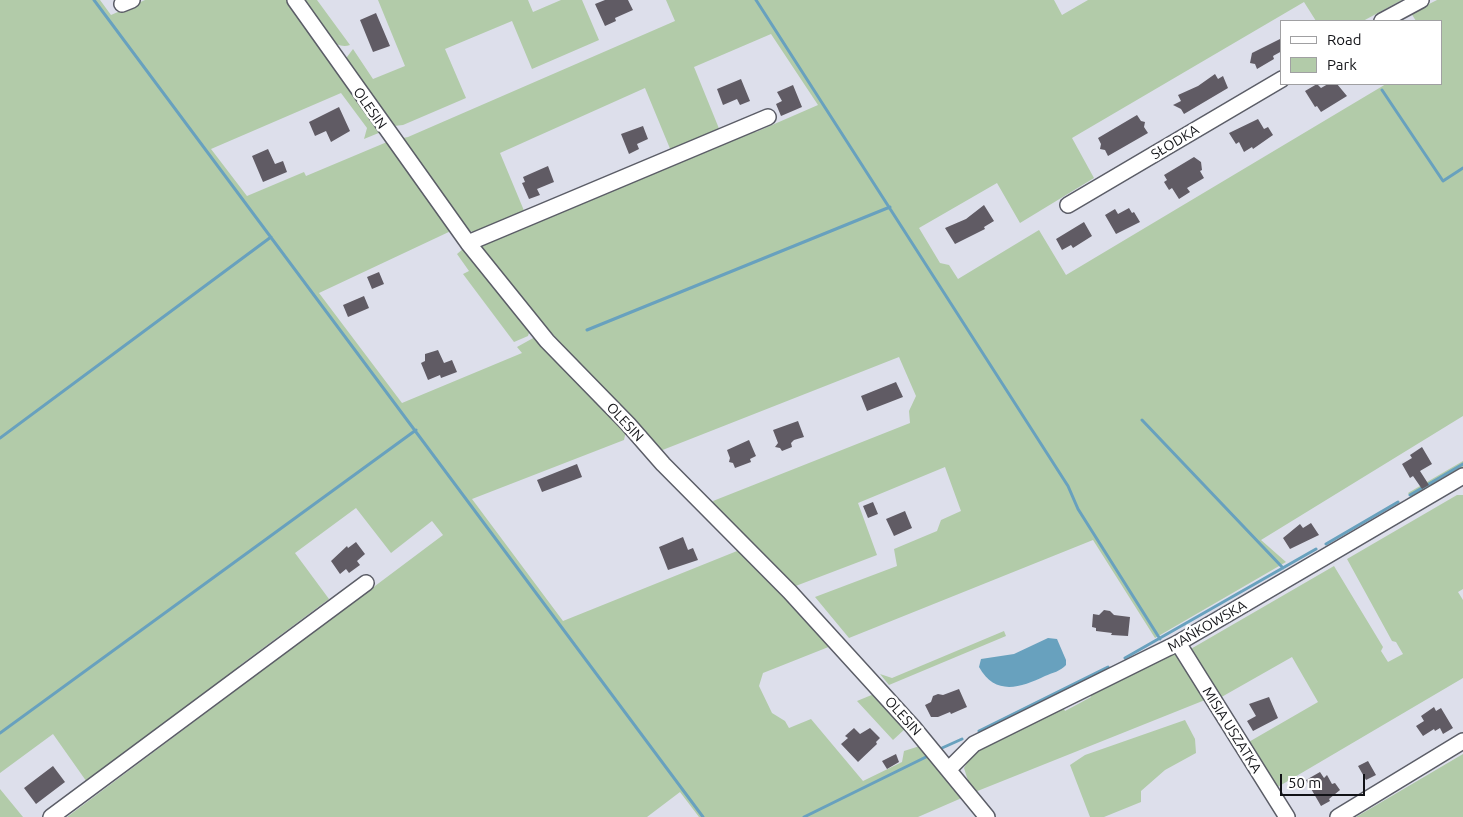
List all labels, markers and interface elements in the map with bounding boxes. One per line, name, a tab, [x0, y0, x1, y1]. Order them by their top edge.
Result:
legend	[1280, 20, 1443, 85]
text: Road	[1327, 31, 1362, 48]
text: Park	[1327, 56, 1357, 73]
street label: OLESIN	[350, 84, 390, 132]
street label: SŁODKA	[1148, 121, 1202, 163]
street label: OLESIN	[603, 399, 647, 445]
street label: MAŃKOWSKA	[1164, 597, 1250, 655]
street label: MISIA USZATKA	[1199, 684, 1265, 776]
street label: OLESIN	[881, 693, 925, 739]
scale bar	[1283, 764, 1368, 796]
text: 50 m	[1288, 774, 1321, 791]

